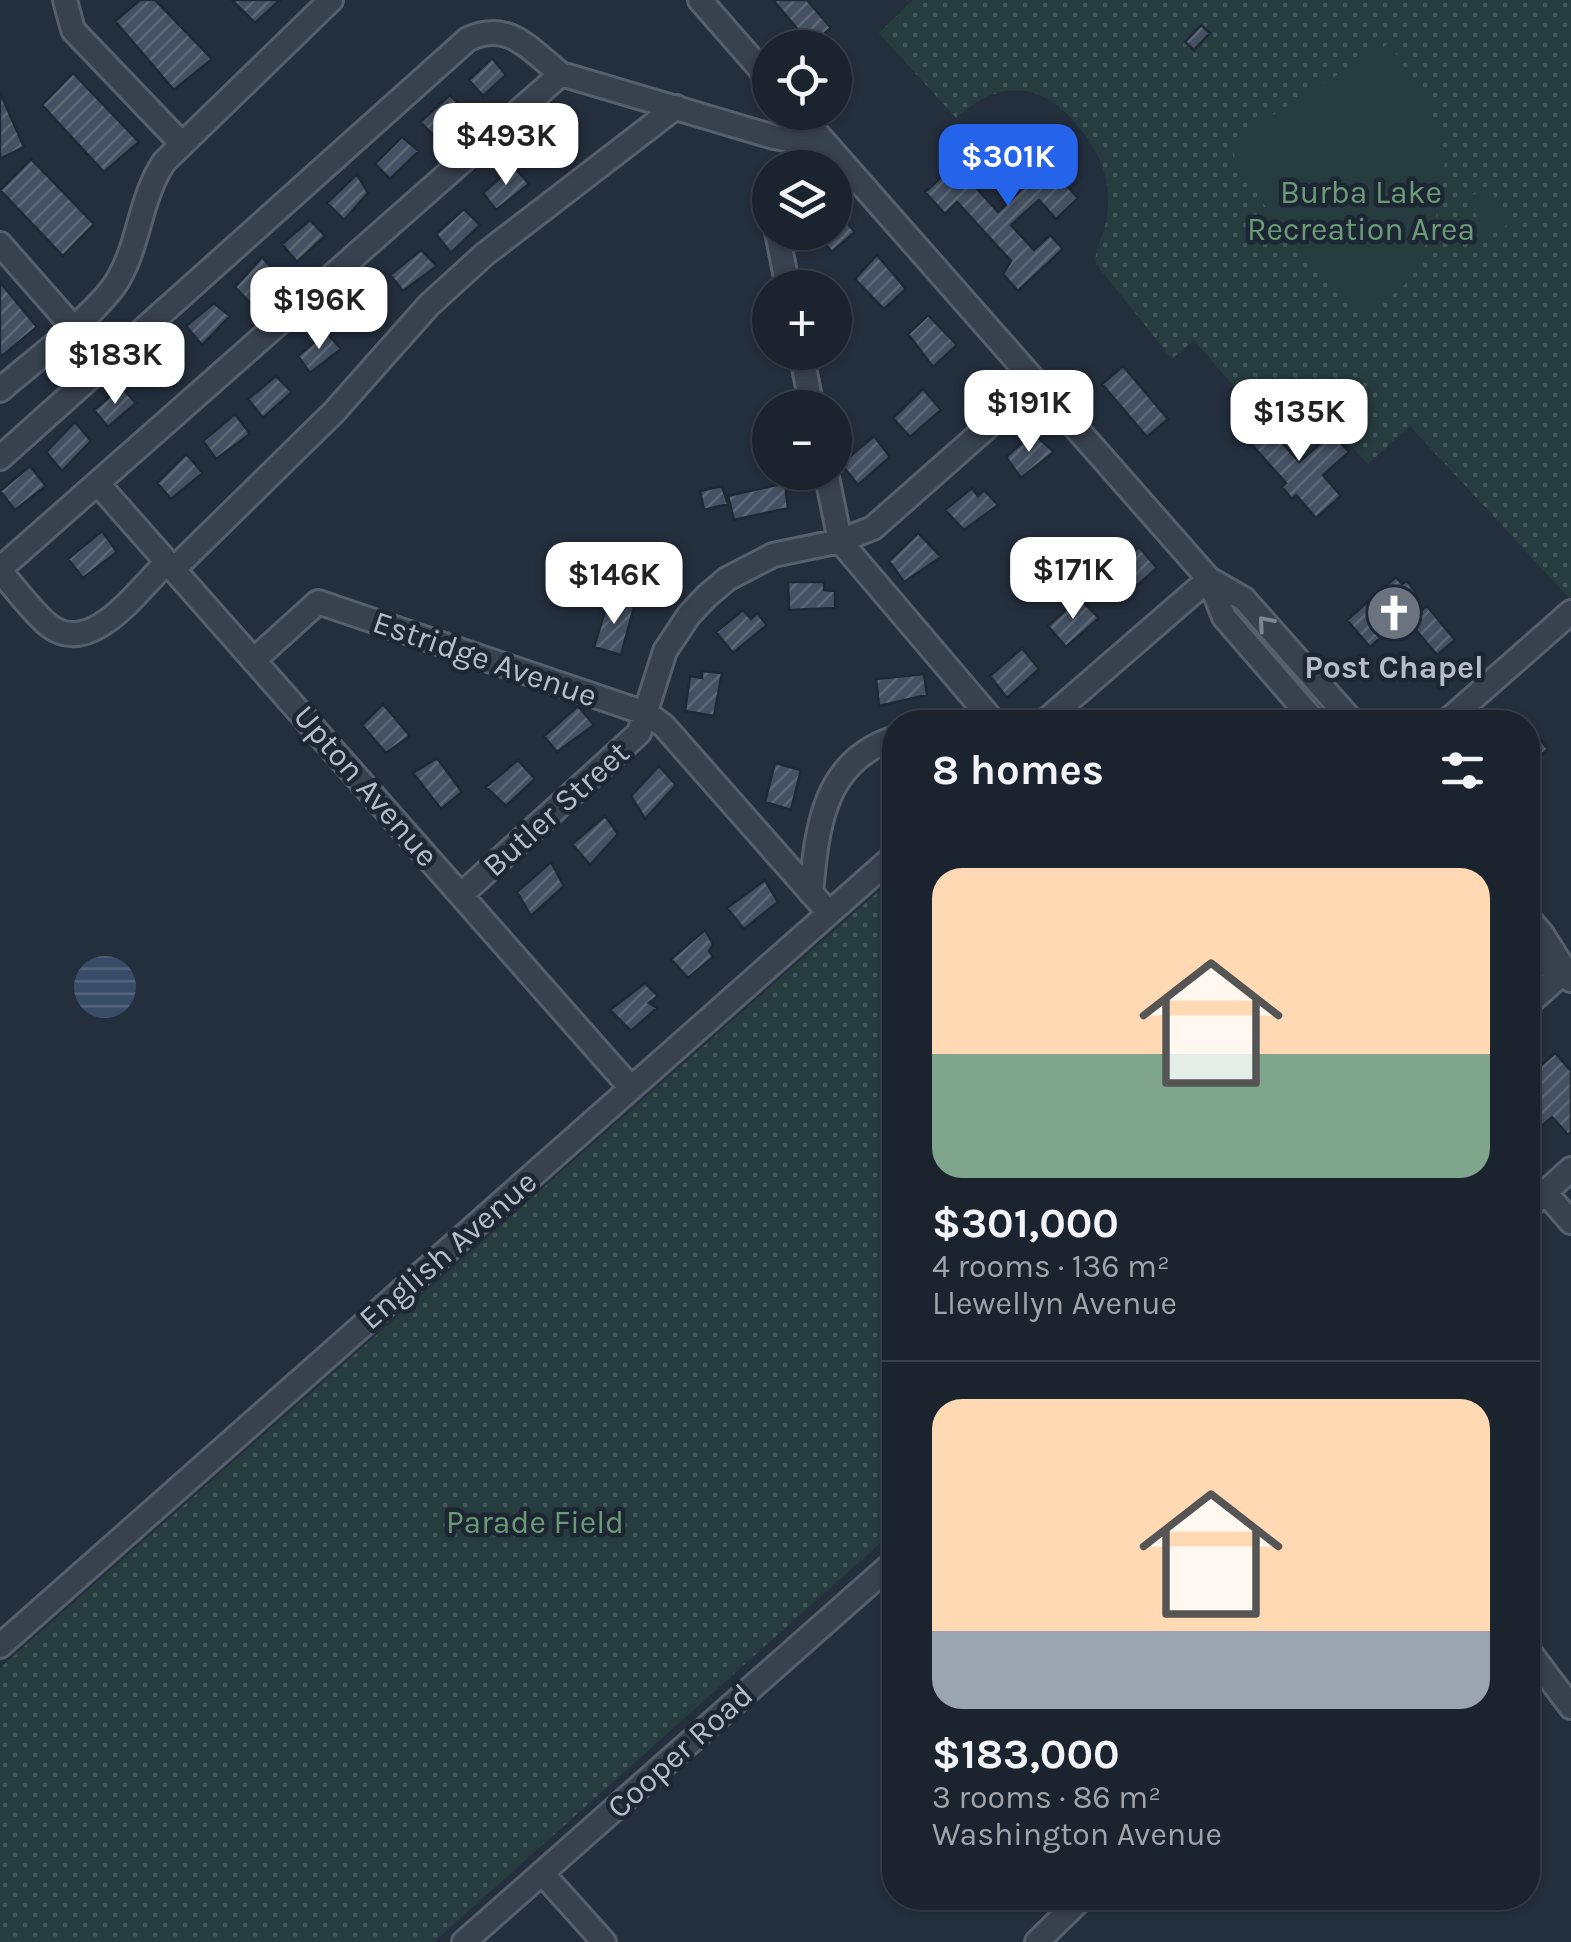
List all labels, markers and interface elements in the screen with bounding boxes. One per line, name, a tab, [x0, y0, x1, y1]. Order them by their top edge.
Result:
map controls	[752, 30, 852, 490]
button: locate	[752, 30, 852, 130]
pin: $493K	[436, 103, 576, 188]
text: $493K	[455, 117, 557, 154]
pin: $301K	[938, 124, 1078, 209]
text: $301K	[961, 138, 1055, 175]
button: layers	[752, 150, 852, 250]
park label: Burba Lake Recreation Area	[1247, 174, 1475, 248]
pin: $196K	[249, 267, 389, 352]
button: +	[752, 270, 852, 370]
text: $196K	[272, 281, 366, 318]
pin: $183K	[45, 322, 185, 407]
text: $183K	[68, 336, 162, 373]
pin: $191K	[959, 370, 1099, 455]
pin: $135K	[1229, 379, 1369, 464]
text: $191K	[986, 384, 1072, 421]
button: −	[752, 390, 852, 490]
text: $135K	[1253, 393, 1345, 430]
pin: $171K	[1003, 537, 1143, 622]
pin: $146K	[544, 542, 684, 627]
text: $171K	[1032, 551, 1114, 588]
text: $146K	[568, 556, 660, 593]
church icon: Post Chapel	[1364, 583, 1424, 643]
street label: Estridge Avenue	[368, 603, 602, 715]
one-way arrow	[1259, 616, 1277, 635]
place label: Post Chapel	[1304, 649, 1484, 686]
street label: Upton Avenue	[286, 698, 446, 874]
street label: Butler Street	[475, 734, 637, 884]
icon: filters	[1435, 743, 1490, 798]
text: 8 homes	[932, 745, 1104, 795]
icon: home	[1121, 933, 1301, 1113]
street label: English Avenue	[352, 1163, 544, 1337]
text: $301,000	[932, 1198, 1119, 1248]
text: 4 rooms · 136 m²	[932, 1248, 1170, 1285]
text: Llewellyn Avenue	[932, 1285, 1177, 1322]
icon: home	[1121, 1464, 1301, 1644]
park label: Parade Field	[446, 1504, 624, 1541]
street label: Cooper Road	[600, 1676, 760, 1826]
text: $183,000	[932, 1729, 1120, 1779]
text: 3 rooms · 86 m²	[932, 1779, 1161, 1816]
text: Washington Avenue	[932, 1816, 1222, 1853]

